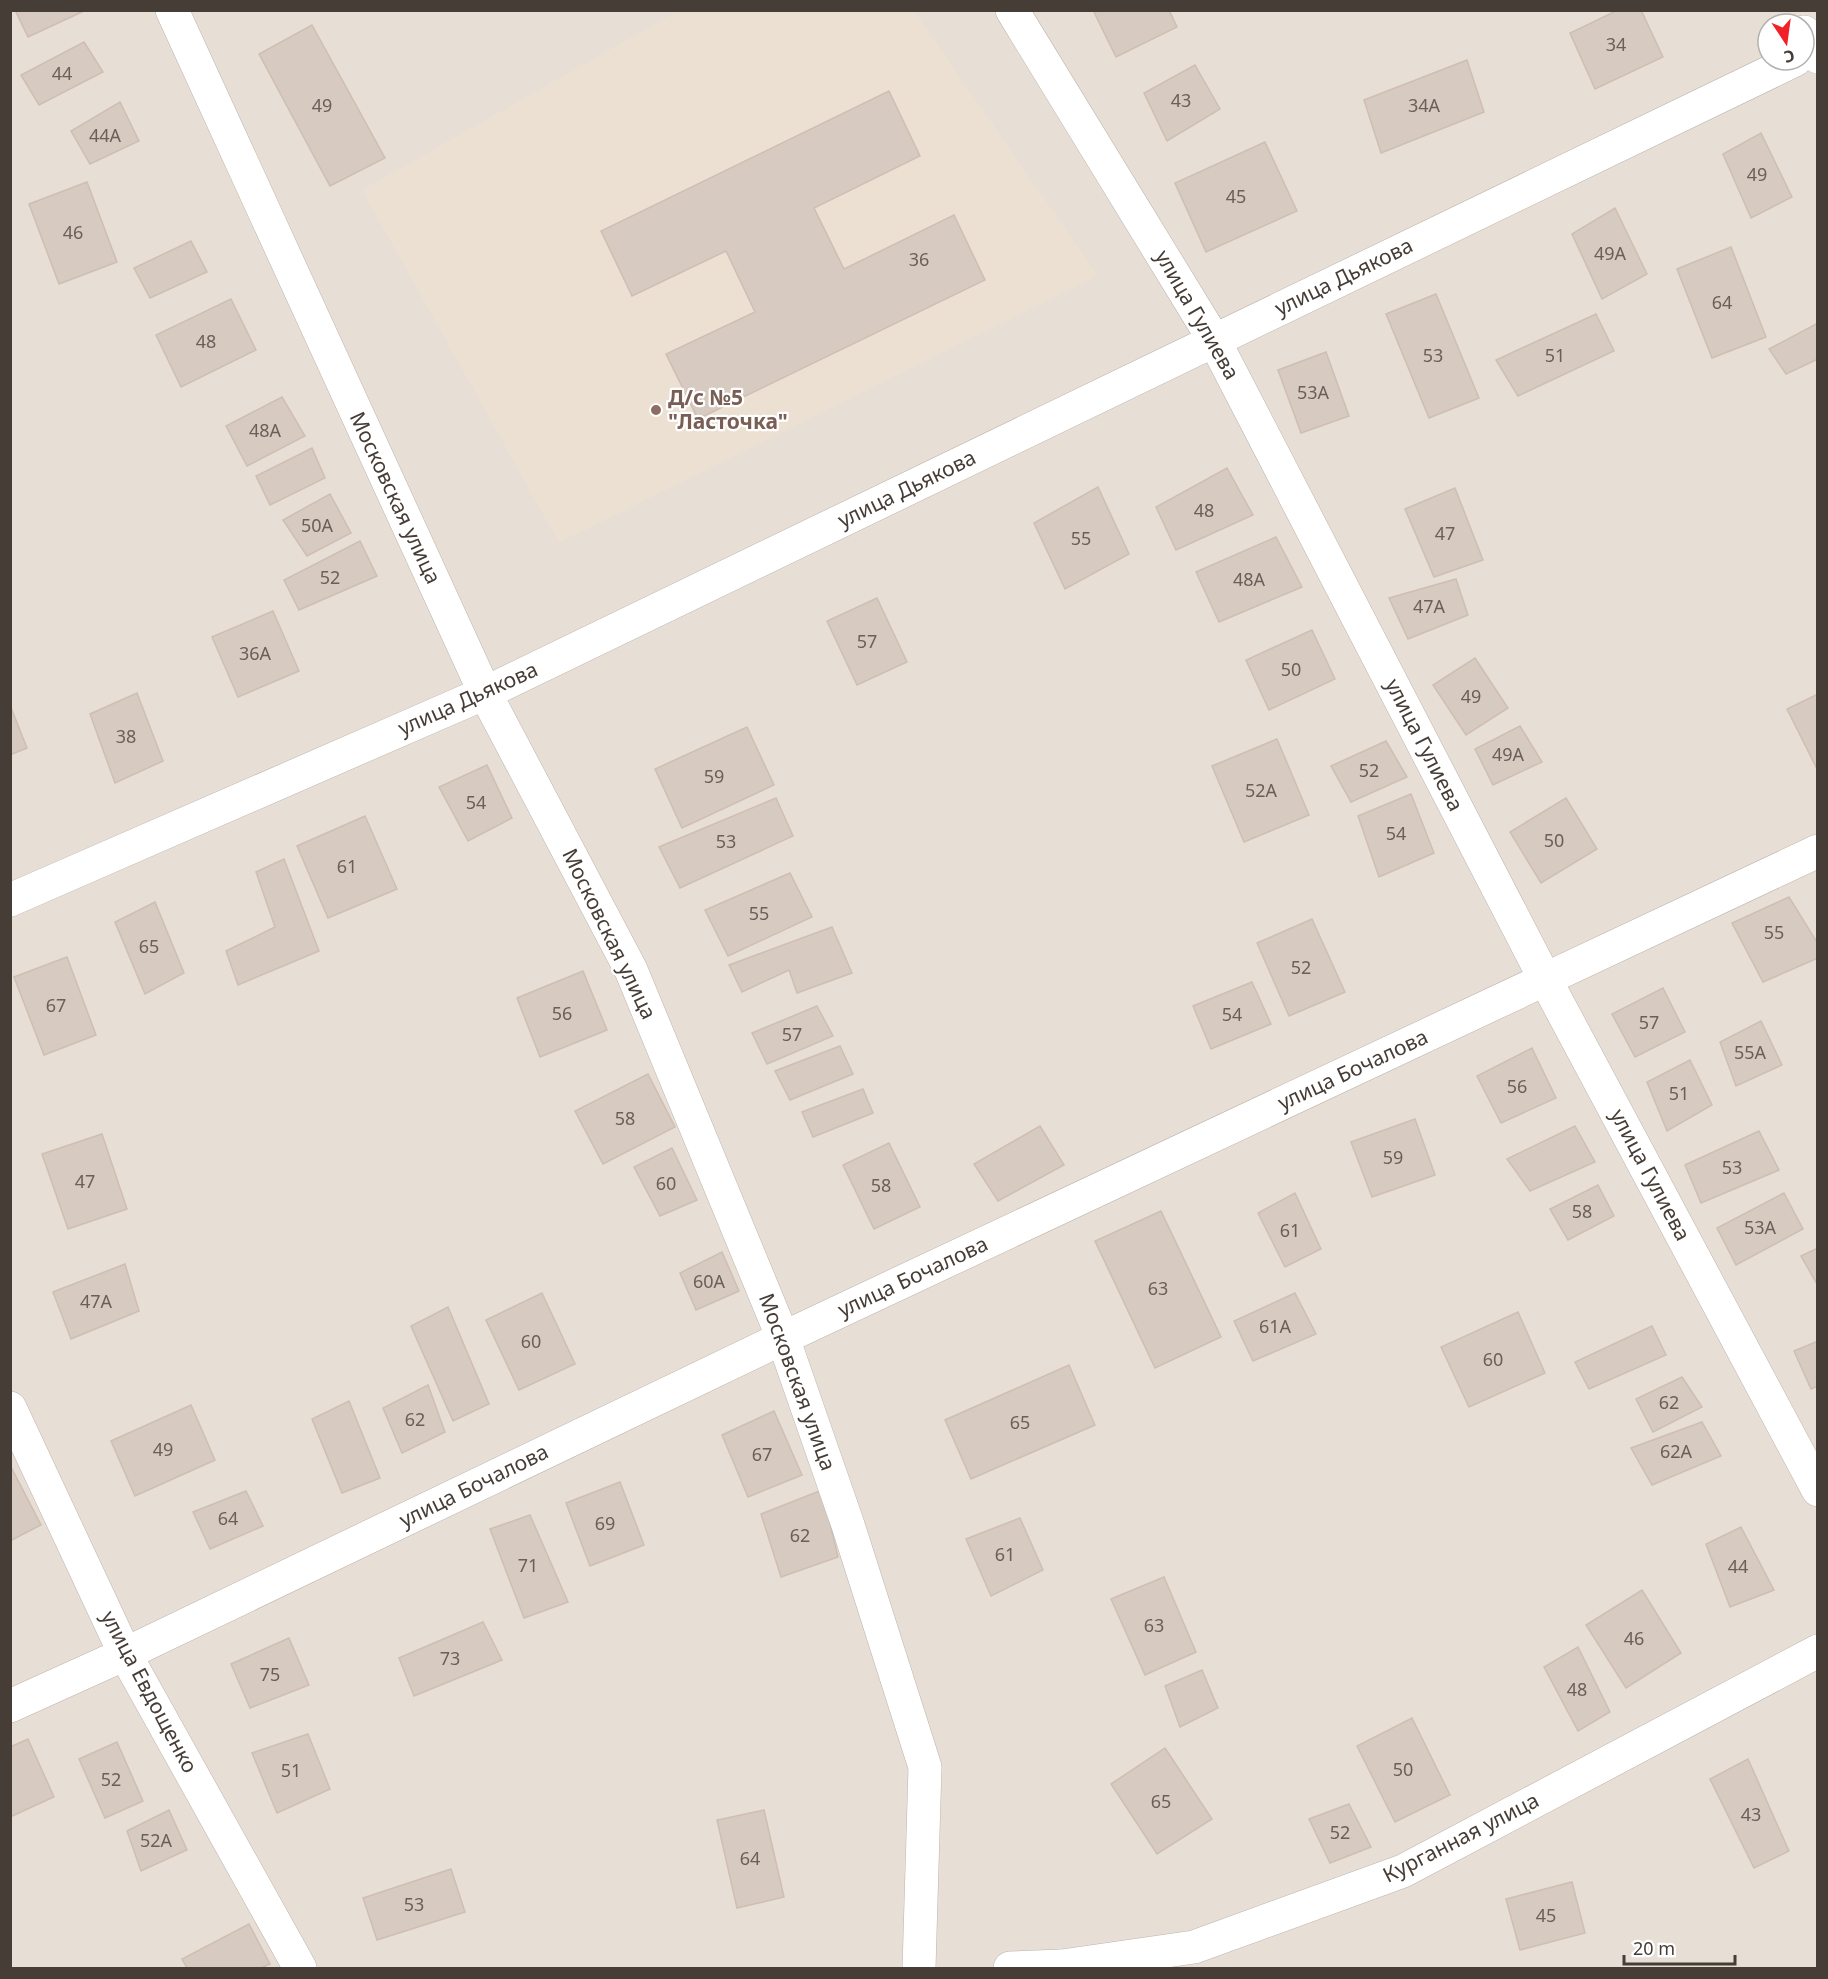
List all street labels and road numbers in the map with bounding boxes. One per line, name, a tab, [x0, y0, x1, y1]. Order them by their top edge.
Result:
street label: улица Дьякова	[1270, 231, 1417, 322]
street label: улица Гулиева	[1149, 245, 1246, 384]
street label: Московская улица	[344, 407, 448, 588]
street label: улица Дьякова	[833, 443, 980, 534]
street label: улица Дьякова	[393, 655, 542, 741]
street label: улица Гулиева	[1379, 673, 1470, 816]
street label: Московская улица	[556, 843, 663, 1024]
street label: улица Бочалова	[1273, 1022, 1432, 1116]
street label: улица Гулиева	[1604, 1104, 1697, 1245]
street label: улица Бочалова	[833, 1229, 992, 1323]
street label: Московская улица	[753, 1289, 843, 1474]
street label: улица Бочалова	[394, 1437, 553, 1533]
street label: улица Евдощенко	[95, 1605, 205, 1778]
street label: Курганная улица	[1378, 1786, 1543, 1889]

